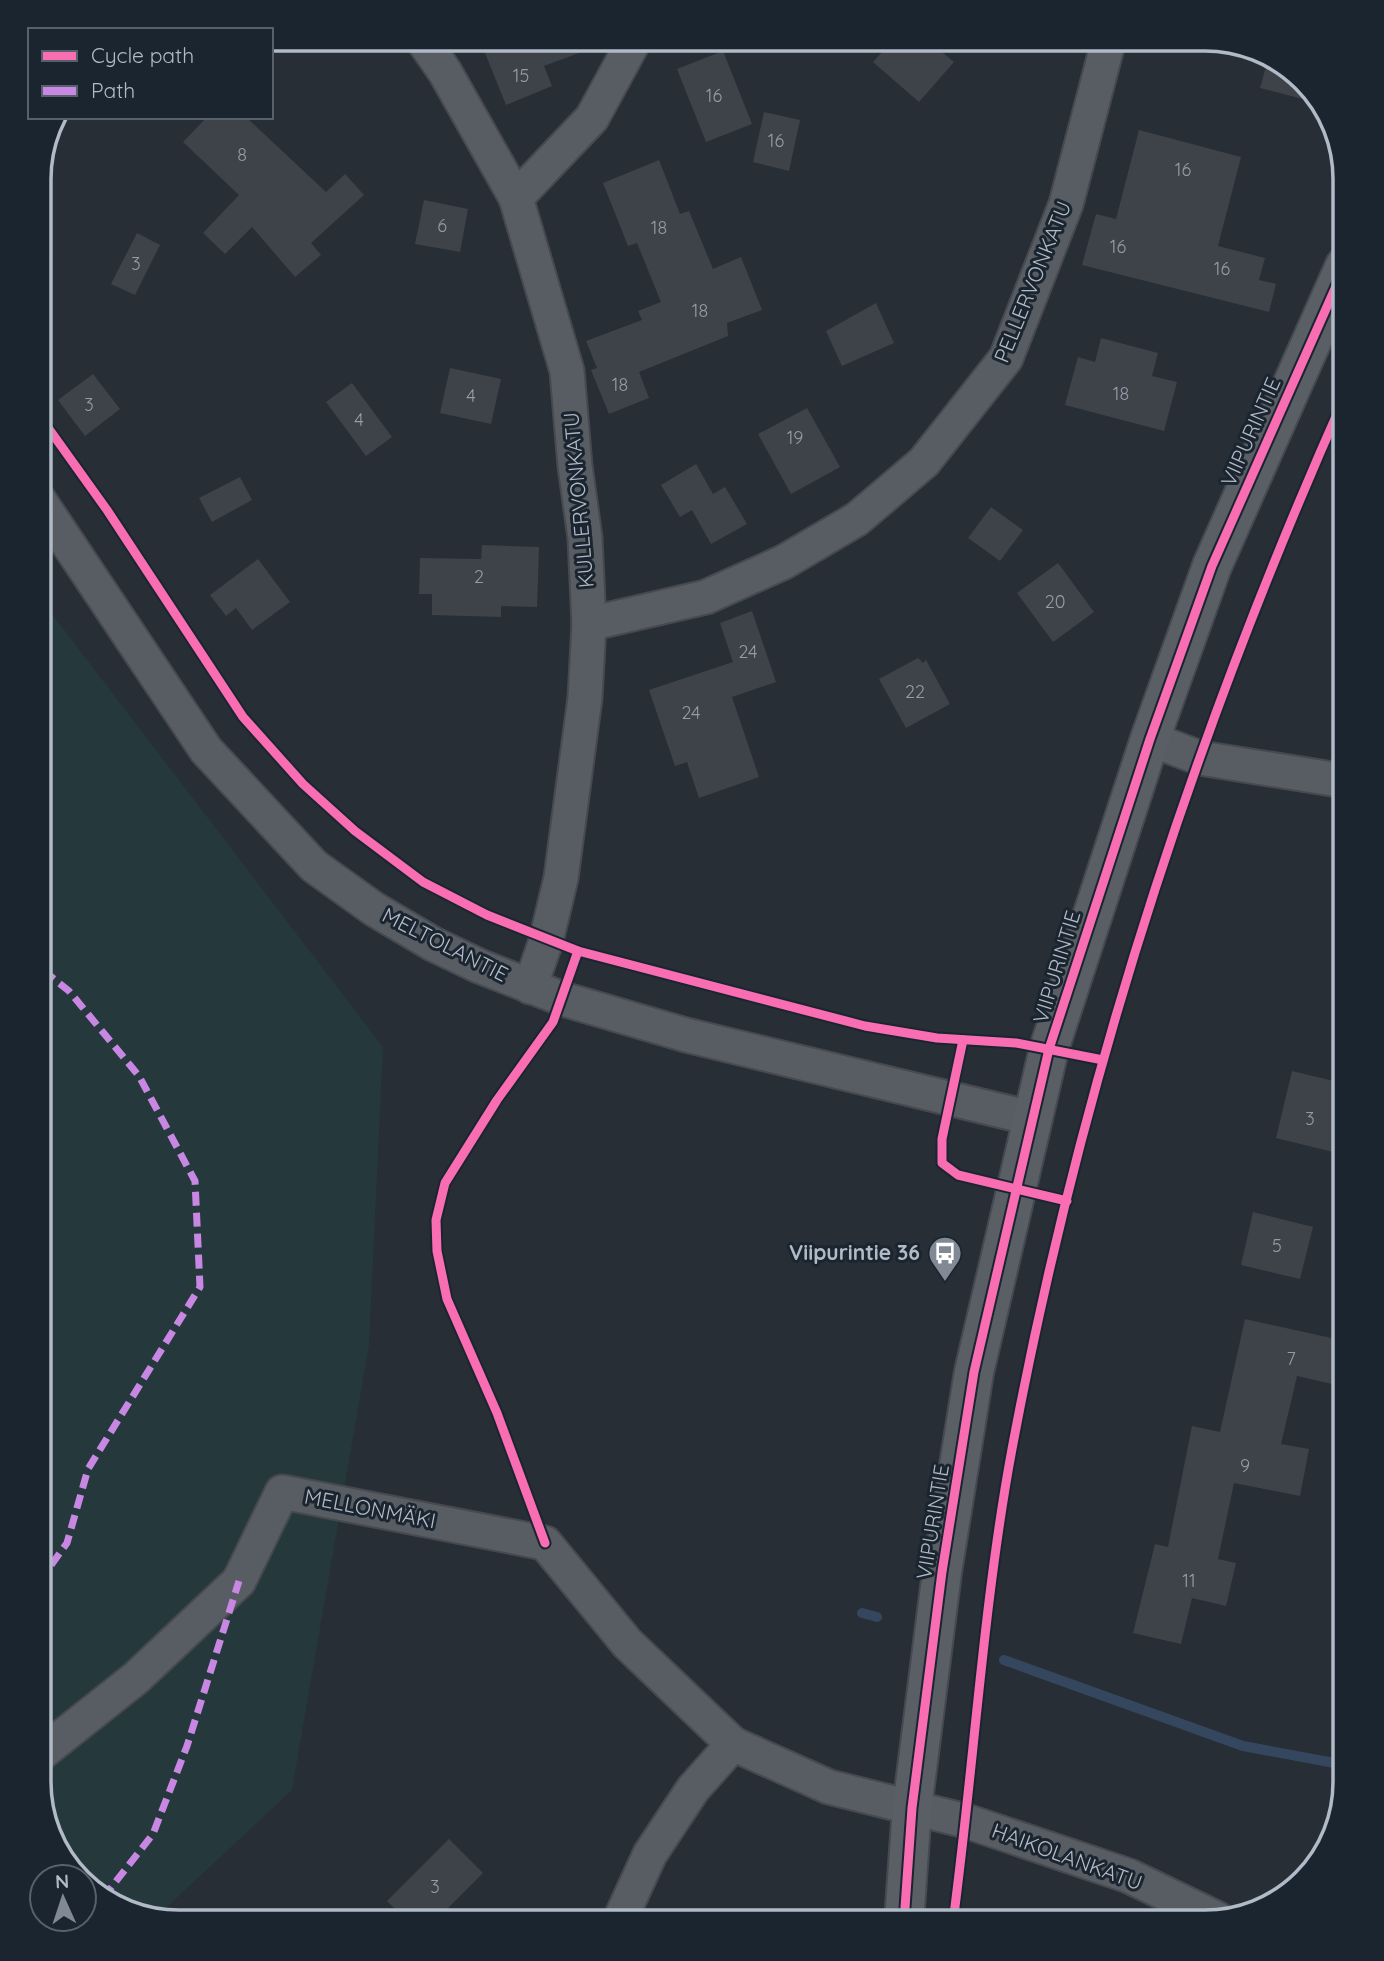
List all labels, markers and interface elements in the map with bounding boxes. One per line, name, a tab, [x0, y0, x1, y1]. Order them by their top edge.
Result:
legend	[28, 28, 273, 119]
text: Cycle path	[91, 42, 194, 68]
house number: 15	[513, 64, 529, 87]
text: Path	[91, 77, 135, 103]
house number: 16	[706, 84, 722, 107]
house number: 16	[768, 129, 784, 152]
house number: 8	[237, 143, 247, 166]
house number: 16	[1175, 158, 1191, 181]
street label: PELLERVONKATU	[988, 197, 1076, 366]
house number: 6	[437, 214, 447, 237]
house number: 18	[651, 216, 667, 239]
house number: 16	[1110, 235, 1126, 258]
house number: 3	[131, 252, 141, 275]
house number: 16	[1214, 257, 1230, 280]
house number: 18	[692, 299, 708, 322]
house number: 18	[612, 373, 628, 396]
street label: VIIPURINTIE	[1215, 373, 1286, 490]
house number: 18	[1113, 382, 1129, 405]
house number: 4	[466, 384, 476, 407]
house number: 3	[84, 393, 94, 416]
house number: 4	[354, 408, 364, 431]
street label: KULLERVONKATU	[557, 411, 599, 589]
house number: 19	[787, 426, 803, 449]
house number: 2	[474, 565, 484, 588]
house number: 20	[1045, 590, 1065, 613]
house number: 24	[738, 640, 758, 663]
house number: 22	[905, 680, 925, 703]
house number: 24	[681, 701, 701, 724]
street label: MELTOLANTIE	[378, 901, 513, 987]
street label: VIIPURINTIE	[1027, 907, 1085, 1026]
house number: 3	[1305, 1107, 1315, 1130]
bus stop icon: Viipurintie 36	[926, 1234, 964, 1283]
house number: 5	[1272, 1234, 1282, 1257]
place label: Viipurintie 36	[789, 1239, 920, 1265]
house number: 7	[1286, 1347, 1296, 1370]
house number: 9	[1240, 1454, 1250, 1477]
street label: VIIPURINTIE	[910, 1462, 954, 1581]
street label: MELLONMÄKI	[302, 1483, 438, 1533]
house number: 11	[1182, 1569, 1196, 1592]
street label: HAIKOLANKATU	[989, 1817, 1146, 1895]
north arrow	[28, 1863, 98, 1933]
text: N	[55, 1869, 70, 1893]
house number: 3	[430, 1875, 440, 1898]

